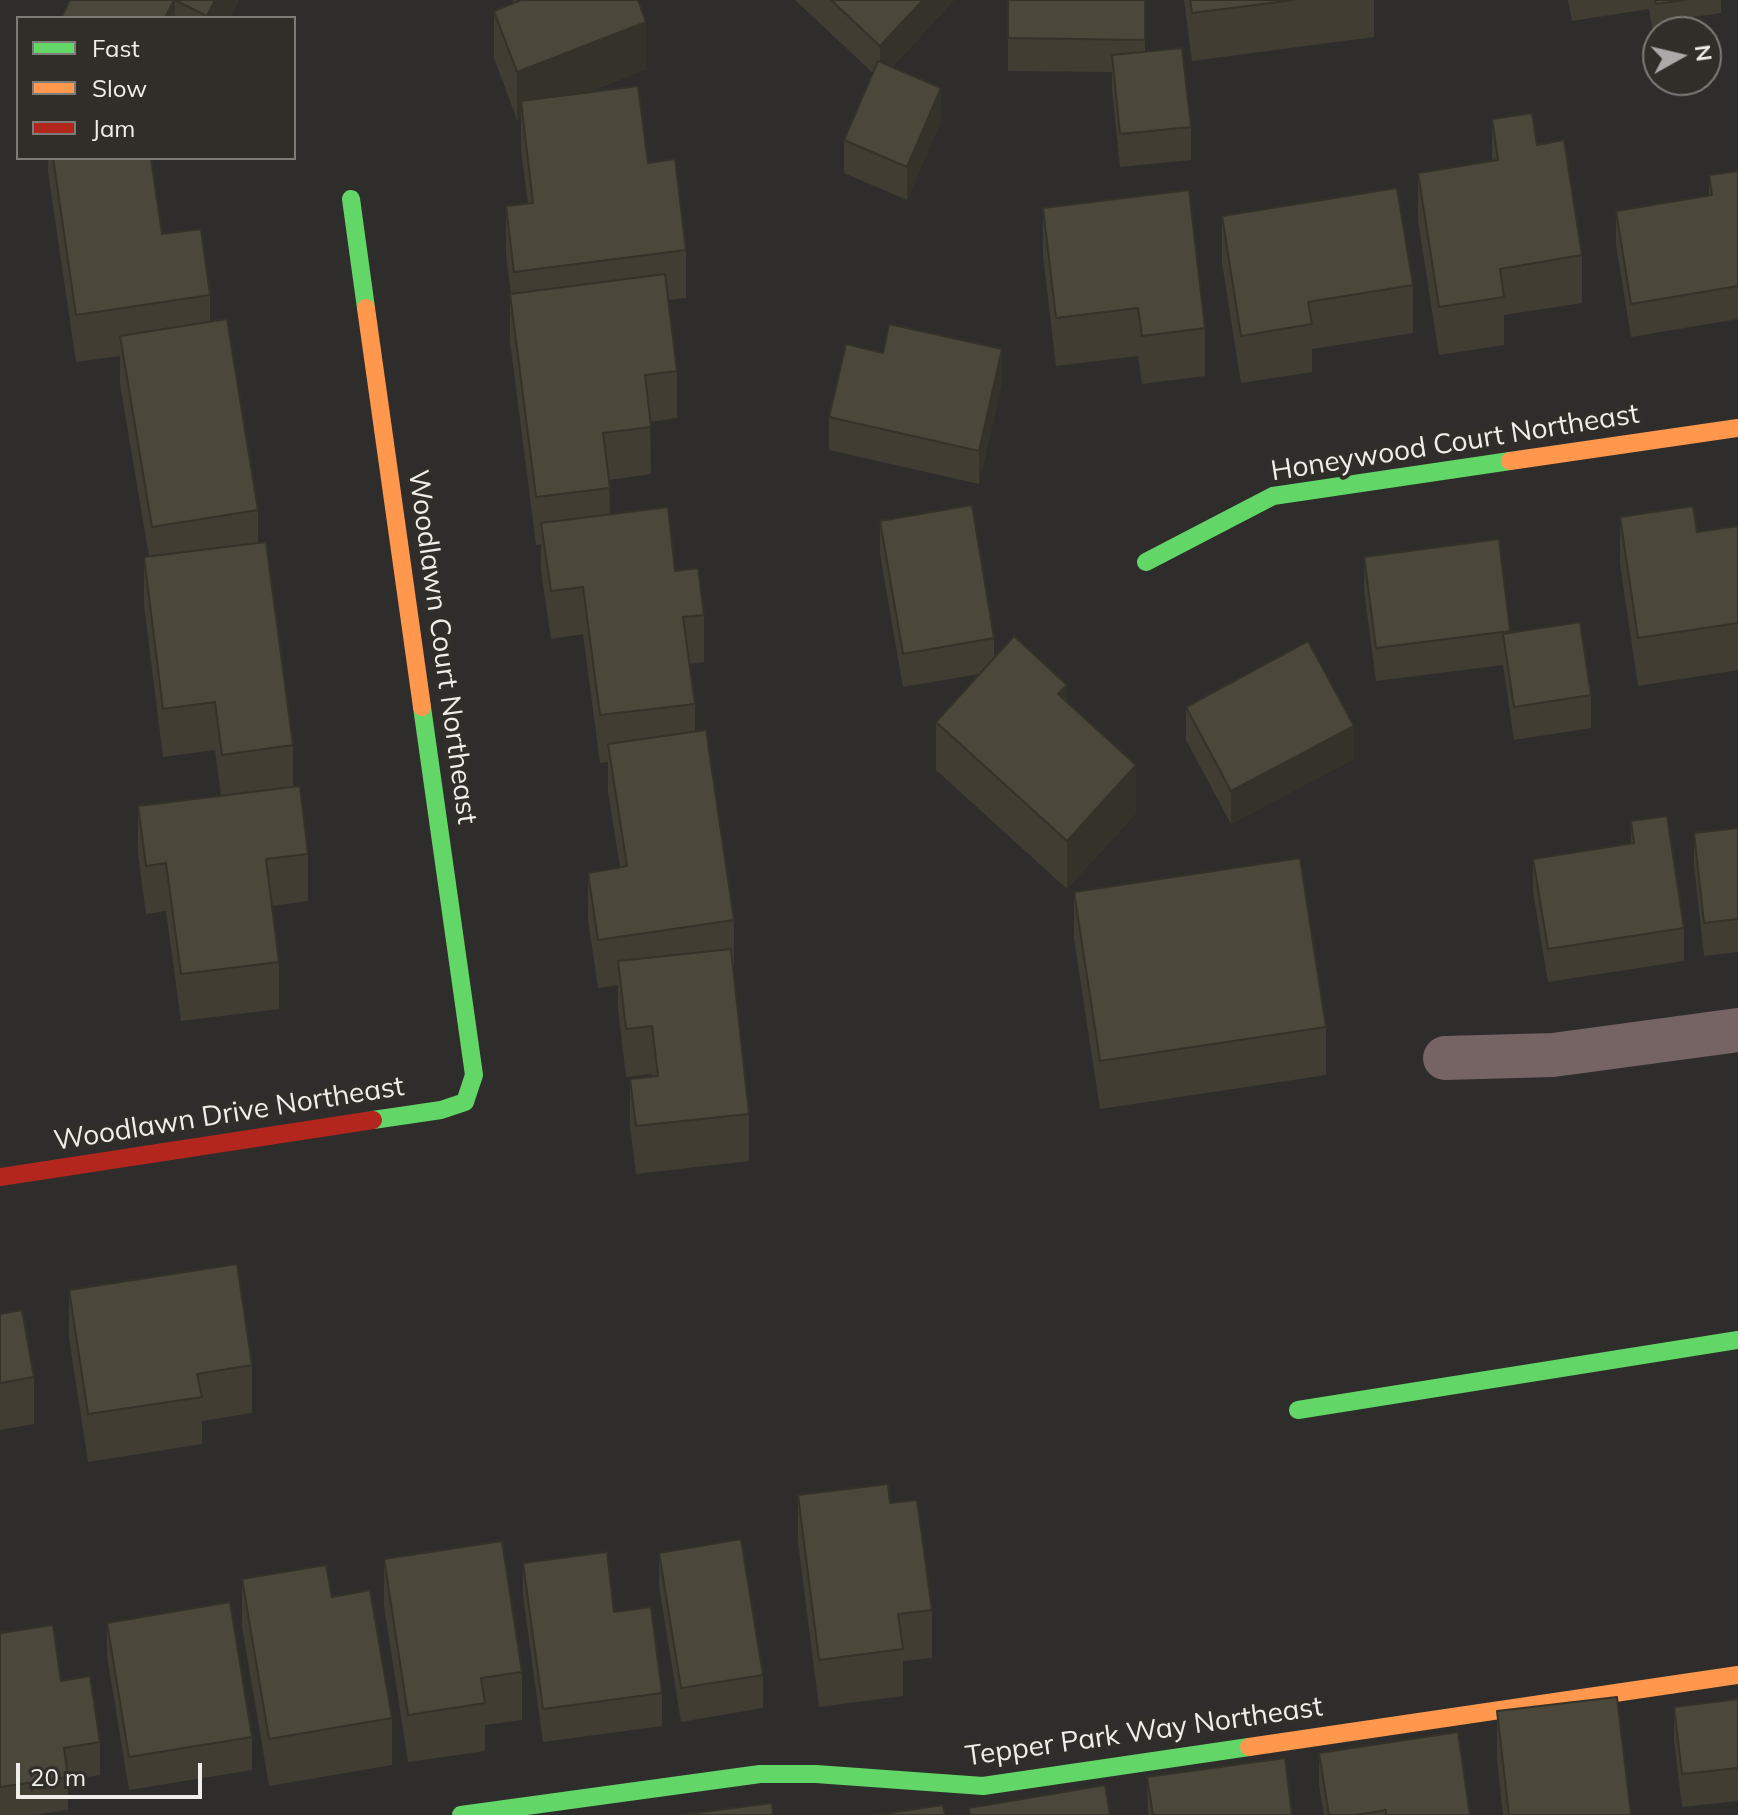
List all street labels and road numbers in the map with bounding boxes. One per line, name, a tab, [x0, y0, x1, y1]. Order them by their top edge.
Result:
street label: Honeywood Court Northeast	[1269, 397, 1641, 489]
street label: Woodlawn Court Northeast	[400, 468, 484, 826]
street label: Woodlawn Drive Northeast	[51, 1070, 407, 1158]
street label: Tepper Park Way Northeast	[963, 1690, 1325, 1774]

